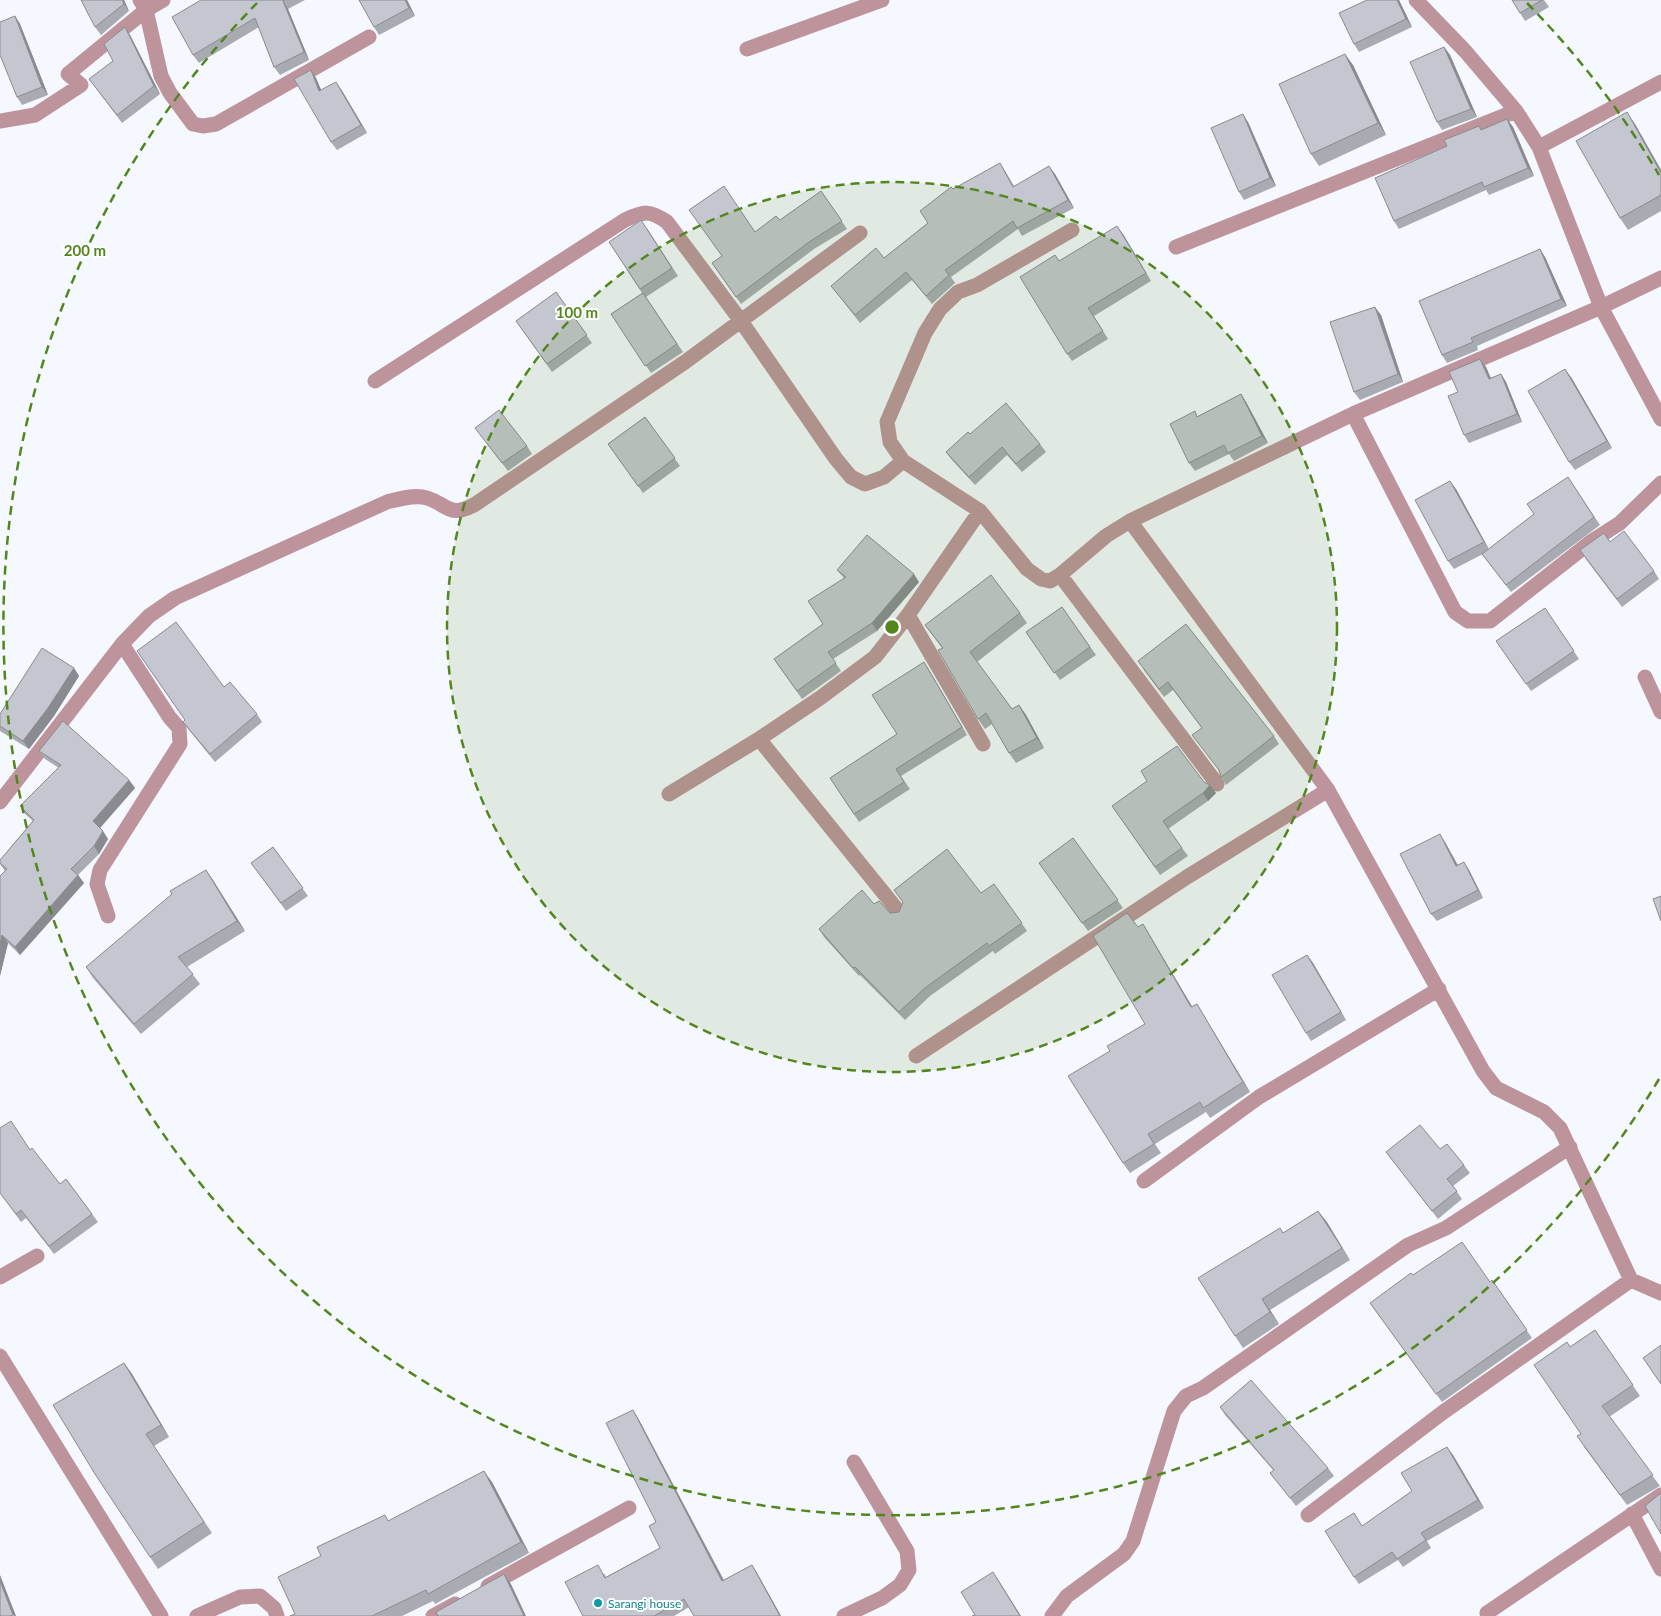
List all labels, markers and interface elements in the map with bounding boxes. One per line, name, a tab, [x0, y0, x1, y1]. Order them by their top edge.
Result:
text: 200 m	[64, 241, 106, 259]
text: 100 m	[556, 303, 598, 321]
centre of rings	[883, 618, 901, 636]
place label: Sarangi house	[608, 1596, 681, 1611]
marker: Sarangi house	[592, 1597, 604, 1609]

